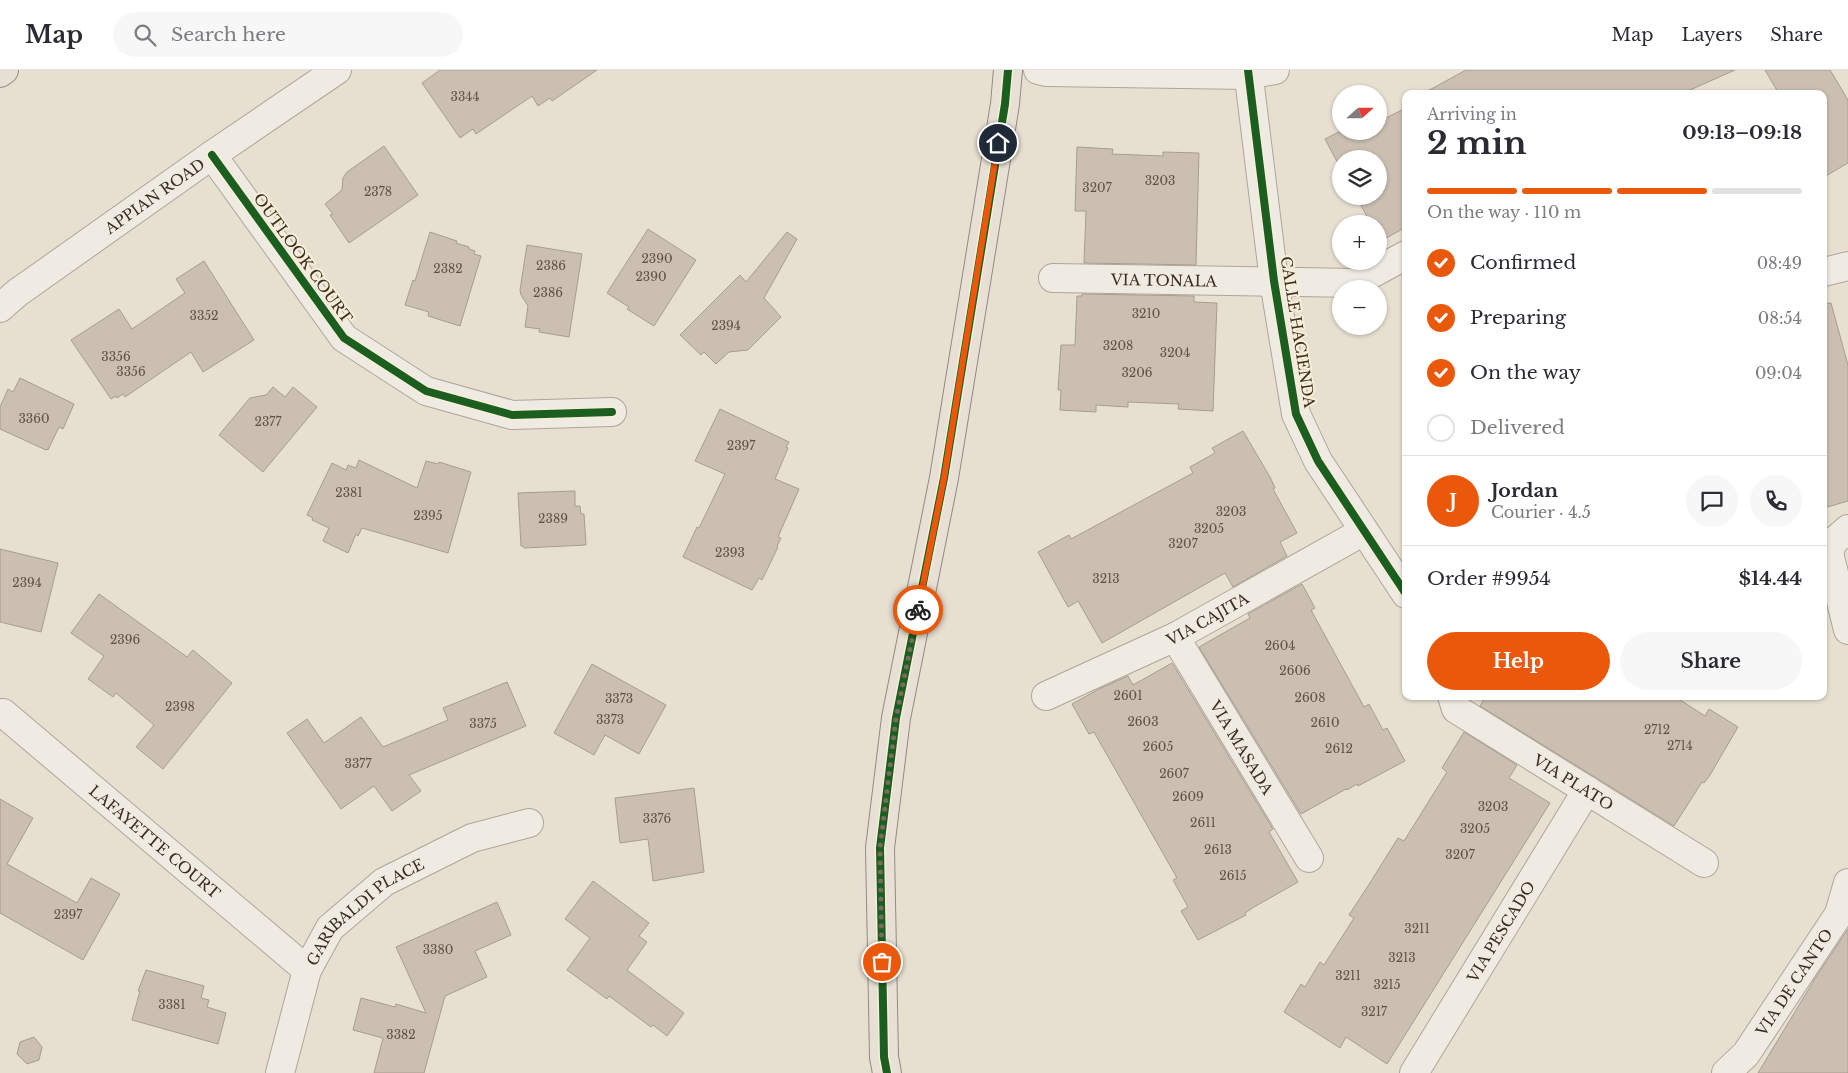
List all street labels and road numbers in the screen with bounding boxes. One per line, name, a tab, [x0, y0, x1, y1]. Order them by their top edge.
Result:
street label: APPIAN ROAD	[100, 154, 208, 238]
street label: OUTLOOK COURT	[249, 189, 357, 327]
street label: CALLE HACIENDA	[1277, 255, 1319, 409]
street label: VIA TONALA	[1110, 269, 1218, 290]
street label: VIA CAJITA	[1162, 588, 1252, 650]
street label: VIA MASADA	[1206, 696, 1278, 798]
street label: VIA PLATO	[1529, 749, 1617, 814]
street label: LAFAYETTE COURT	[86, 781, 224, 902]
street label: GARIBALDI PLACE	[302, 854, 427, 969]
street label: VIA PESCADO	[1462, 877, 1539, 986]
street label: VIA DE CANTO	[1751, 925, 1836, 1040]

